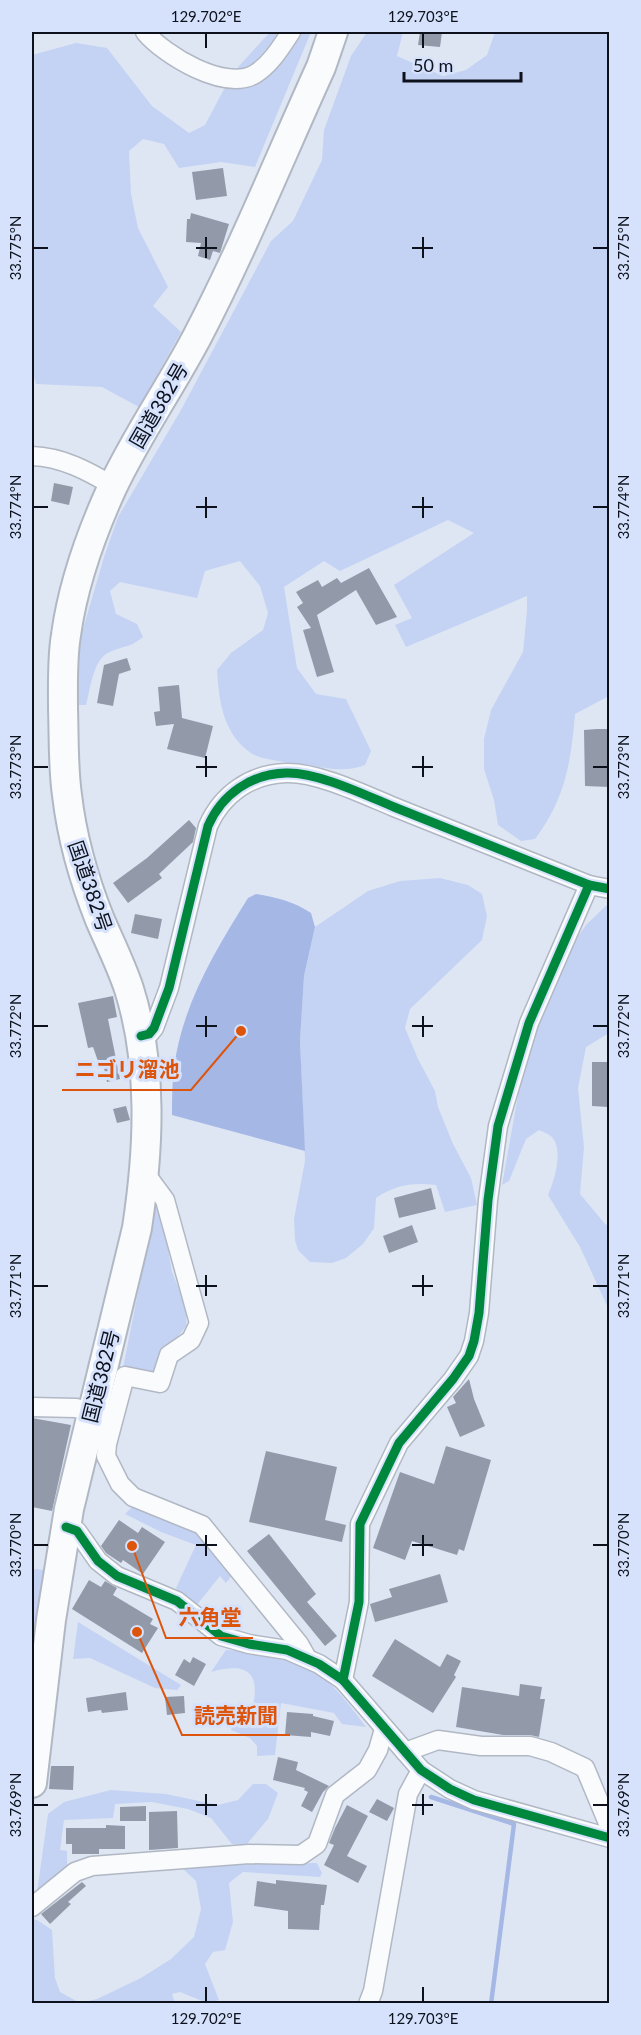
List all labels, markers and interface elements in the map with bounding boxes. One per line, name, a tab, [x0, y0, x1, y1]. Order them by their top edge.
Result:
text: 129.702°E	[171, 7, 241, 25]
text: 129.703°E	[388, 7, 458, 25]
scale bar	[404, 45, 521, 83]
text: 50 m	[413, 54, 453, 76]
text: 33.775°N	[6, 216, 24, 280]
text: 33.775°N	[614, 216, 632, 280]
street label: 国道382号	[124, 358, 192, 452]
text: 33.774°N	[6, 475, 24, 539]
text: 33.774°N	[614, 475, 632, 539]
text: 33.773°N	[6, 735, 24, 799]
text: 33.773°N	[614, 735, 632, 799]
street label: 国道382号	[64, 837, 118, 935]
text: 33.772°N	[6, 994, 24, 1058]
text: 33.772°N	[614, 994, 632, 1058]
callout: ニゴリ溜池	[62, 1051, 191, 1090]
text: ニゴリ溜池	[75, 1056, 180, 1081]
text: 33.771°N	[6, 1254, 24, 1318]
text: 33.771°N	[614, 1254, 632, 1318]
street label: 国道382号	[77, 1327, 123, 1425]
text: 33.770°N	[6, 1513, 24, 1577]
text: 33.770°N	[614, 1513, 632, 1577]
callout: 六角堂	[166, 1599, 253, 1638]
text: 六角堂	[179, 1604, 242, 1629]
callout: 読売新聞	[182, 1696, 290, 1735]
text: 読売新聞	[194, 1702, 278, 1727]
text: 33.769°N	[6, 1773, 24, 1837]
text: 33.769°N	[614, 1773, 632, 1837]
text: 129.702°E	[171, 2009, 241, 2027]
text: 129.703°E	[388, 2009, 458, 2027]

